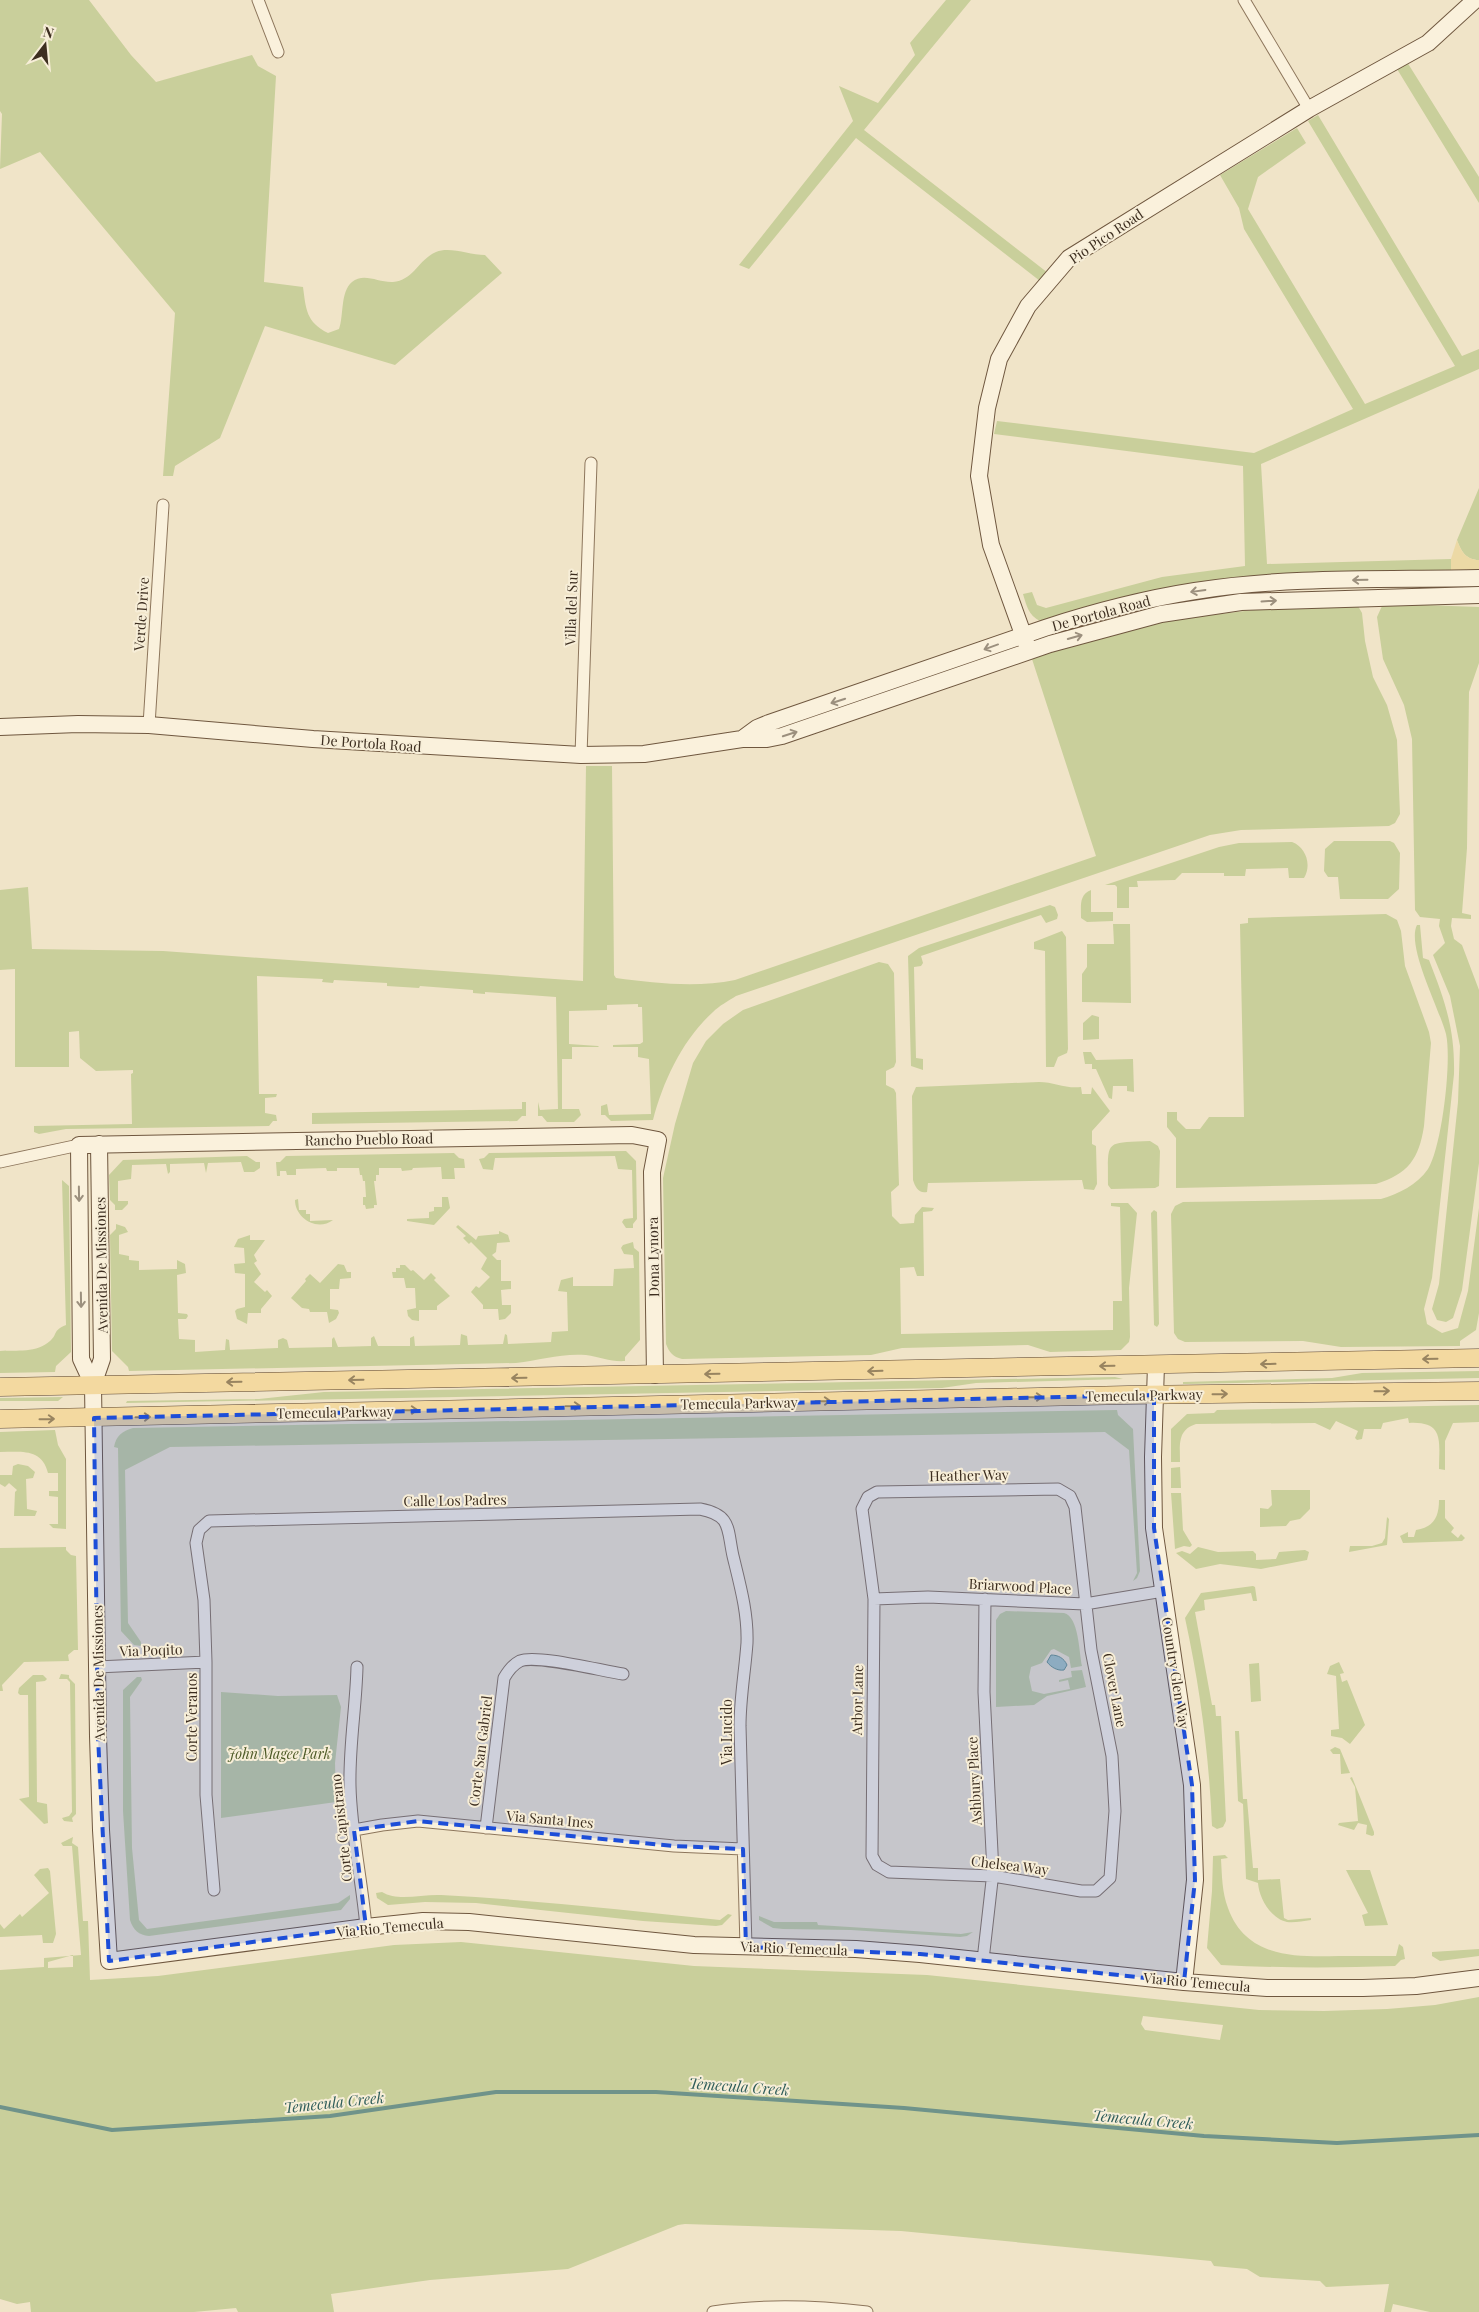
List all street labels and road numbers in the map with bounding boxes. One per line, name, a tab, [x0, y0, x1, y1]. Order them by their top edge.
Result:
street label: Pio Pico Road	[1065, 204, 1147, 268]
street label: Villa del Sur	[560, 569, 582, 647]
street label: Verde Drive	[129, 576, 153, 653]
street label: De Portola Road	[1050, 591, 1152, 635]
street label: De Portola Road	[320, 730, 422, 756]
street label: Rancho Pueblo Road	[305, 1128, 433, 1150]
street label: Avenida De Missiones	[90, 1197, 112, 1334]
street label: Dona Lynora	[643, 1217, 663, 1297]
street label: Temecula Parkway	[1085, 1384, 1203, 1406]
street label: Temecula Parkway	[680, 1392, 798, 1414]
street label: Temecula Parkway	[276, 1401, 394, 1423]
street label: Heather Way	[929, 1465, 1009, 1485]
street label: Calle Los Padres	[403, 1490, 507, 1510]
street label: Briarwood Place	[968, 1574, 1072, 1598]
street label: Avenida De Missiones	[87, 1605, 109, 1742]
street label: Country Glen Way	[1158, 1616, 1194, 1730]
street label: Via Poqito	[118, 1639, 183, 1661]
street label: Clover Lane	[1099, 1651, 1131, 1729]
street label: Arbor Lane	[847, 1665, 867, 1736]
street label: Corte Veranos	[182, 1672, 201, 1762]
street label: Corte San Gabriel	[464, 1695, 496, 1807]
street label: Via Lucido	[717, 1699, 736, 1766]
street label: Ashbury Place	[962, 1736, 986, 1827]
street label: Corte Capistrano	[326, 1773, 356, 1883]
street label: Via Santa Ines	[505, 1806, 594, 1832]
street label: Chelsea Way	[970, 1851, 1050, 1879]
street label: Via Rio Temecula	[335, 1913, 444, 1941]
street label: Via Rio Temecula	[739, 1937, 848, 1959]
street label: Via Rio Temecula	[1142, 1968, 1251, 1996]

